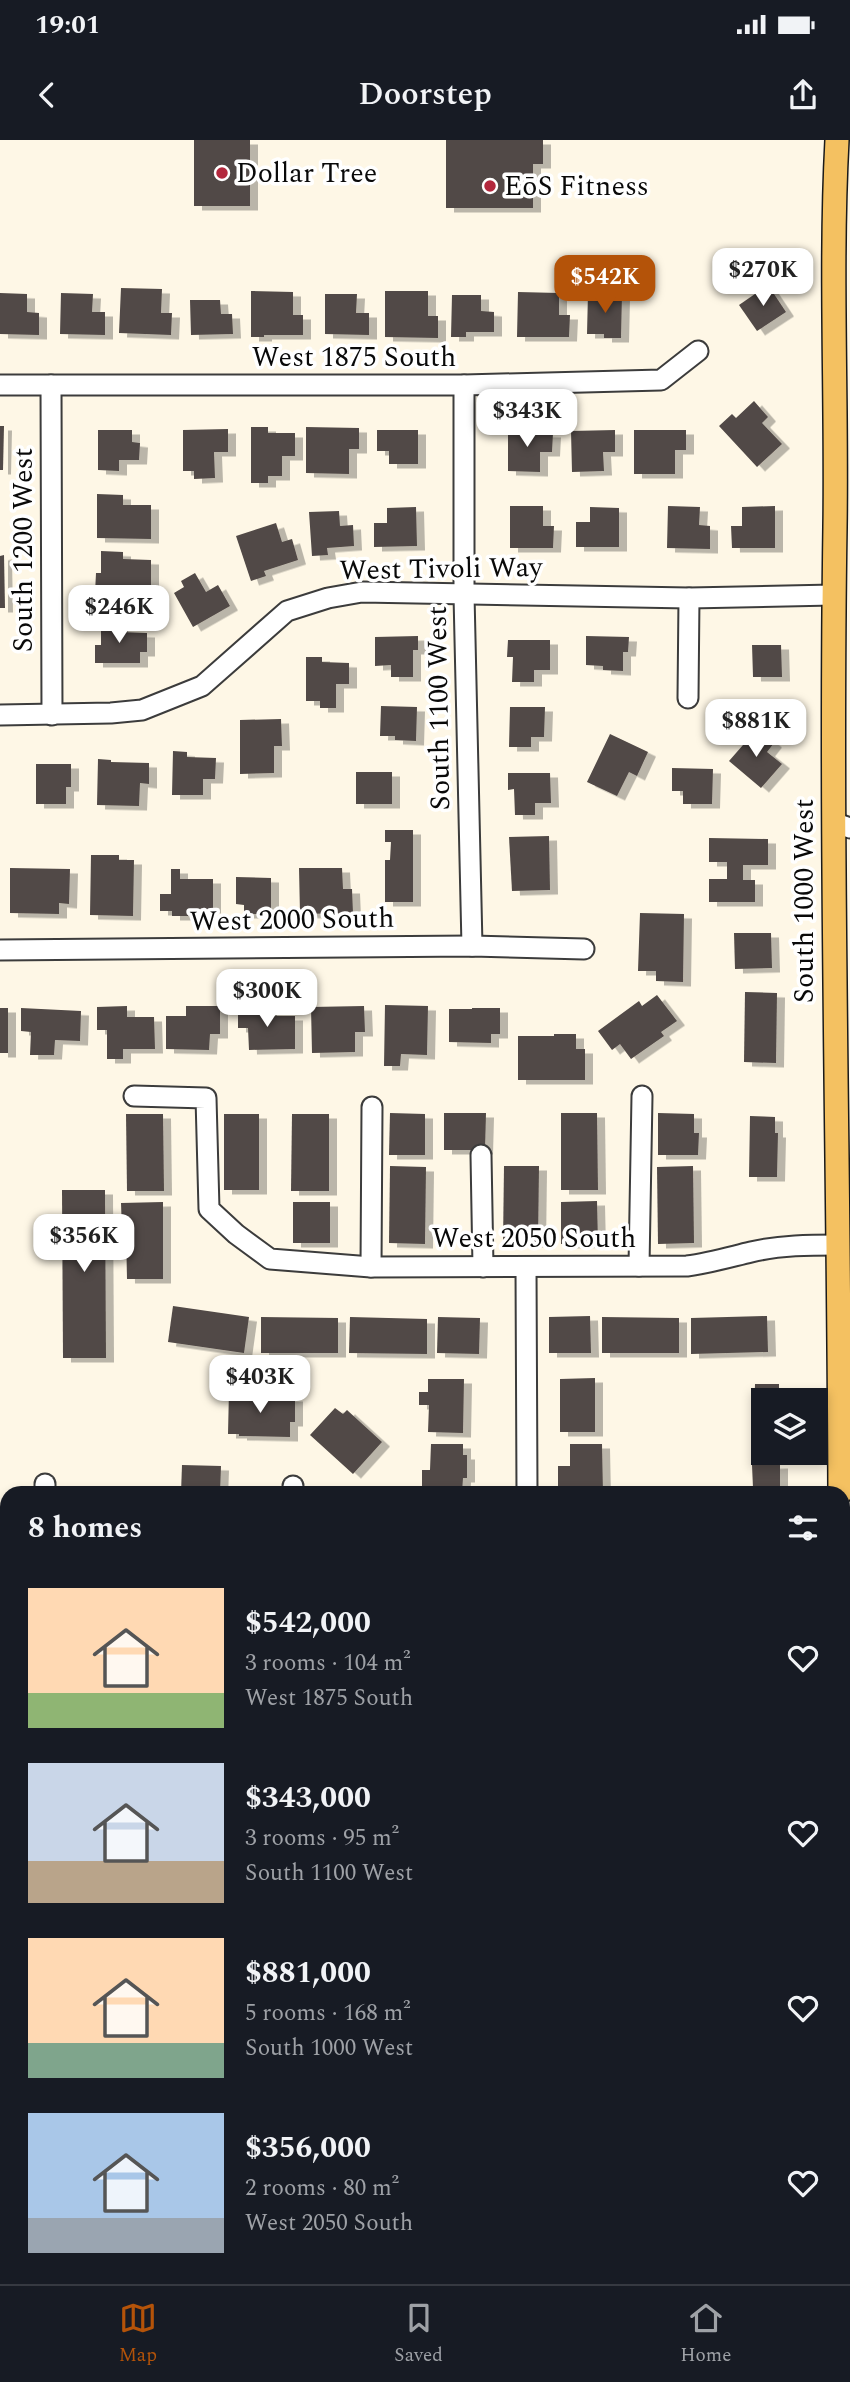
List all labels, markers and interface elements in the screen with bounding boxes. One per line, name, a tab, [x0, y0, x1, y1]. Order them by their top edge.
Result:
text: 19:01	[35, 5, 100, 45]
text: Doorstep	[358, 70, 492, 119]
icon: back	[28, 76, 66, 114]
icon: share	[784, 76, 822, 114]
place label: Dollar Tree	[236, 152, 377, 195]
marker: Dollar Tree	[214, 165, 230, 181]
place label: EōS Fitness	[504, 165, 649, 208]
marker: EōS Fitness	[482, 178, 498, 194]
pin: $270K	[714, 248, 812, 308]
text: $270K	[728, 253, 798, 288]
pin: $542K	[556, 256, 654, 315]
text: $542K	[570, 260, 640, 295]
street label: West 1875 South	[252, 336, 456, 379]
pin: $343K	[478, 390, 576, 449]
text: $343K	[492, 394, 562, 429]
street label: South 1200 West	[2, 448, 45, 652]
street label: West Tivoli Way	[339, 546, 545, 592]
pin: $246K	[70, 586, 168, 645]
text: $246K	[84, 590, 154, 625]
street label: South 1100 West	[416, 605, 462, 811]
pin: $881K	[707, 700, 805, 759]
text: $881K	[721, 704, 791, 739]
street label: South 1000 West	[783, 799, 826, 1003]
street label: West 2000 South	[189, 897, 395, 943]
pin: $300K	[218, 970, 316, 1029]
text: $300K	[232, 974, 302, 1009]
pin: $356K	[35, 1214, 133, 1274]
street label: West 2050 South	[432, 1217, 636, 1260]
text: $356K	[49, 1219, 119, 1254]
pin: $403K	[211, 1356, 309, 1415]
text: $403K	[225, 1360, 295, 1395]
map controls	[751, 1388, 828, 1465]
button: layers	[751, 1388, 828, 1465]
text: 8 homes	[28, 1505, 142, 1551]
icon: filters	[784, 1509, 822, 1547]
text: $542,000	[245, 1600, 371, 1646]
icon: home	[84, 1616, 168, 1700]
icon: heart	[784, 1639, 822, 1677]
text: 3 rooms · 104 m²	[245, 1646, 411, 1681]
text: West 1875 South	[245, 1681, 413, 1716]
text: $343,000	[245, 1775, 371, 1821]
icon: home	[84, 1791, 168, 1875]
icon: heart	[784, 1814, 822, 1852]
text: 3 rooms · 95 m²	[245, 1821, 399, 1856]
text: South 1100 West	[245, 1856, 413, 1891]
text: $881,000	[245, 1950, 371, 1996]
icon: home	[84, 1966, 168, 2050]
icon: heart	[784, 1989, 822, 2027]
text: 5 rooms · 168 m²	[245, 1996, 411, 2031]
text: South 1000 West	[245, 2031, 413, 2066]
text: $356,000	[245, 2125, 371, 2171]
icon: home	[84, 2141, 168, 2225]
icon: heart	[784, 2164, 822, 2202]
text: 2 rooms · 80 m²	[245, 2171, 399, 2206]
text: West 2050 South	[245, 2206, 413, 2241]
tab: Map	[119, 2299, 157, 2370]
tab: Saved	[394, 2299, 443, 2370]
tab: Home	[680, 2299, 731, 2370]

